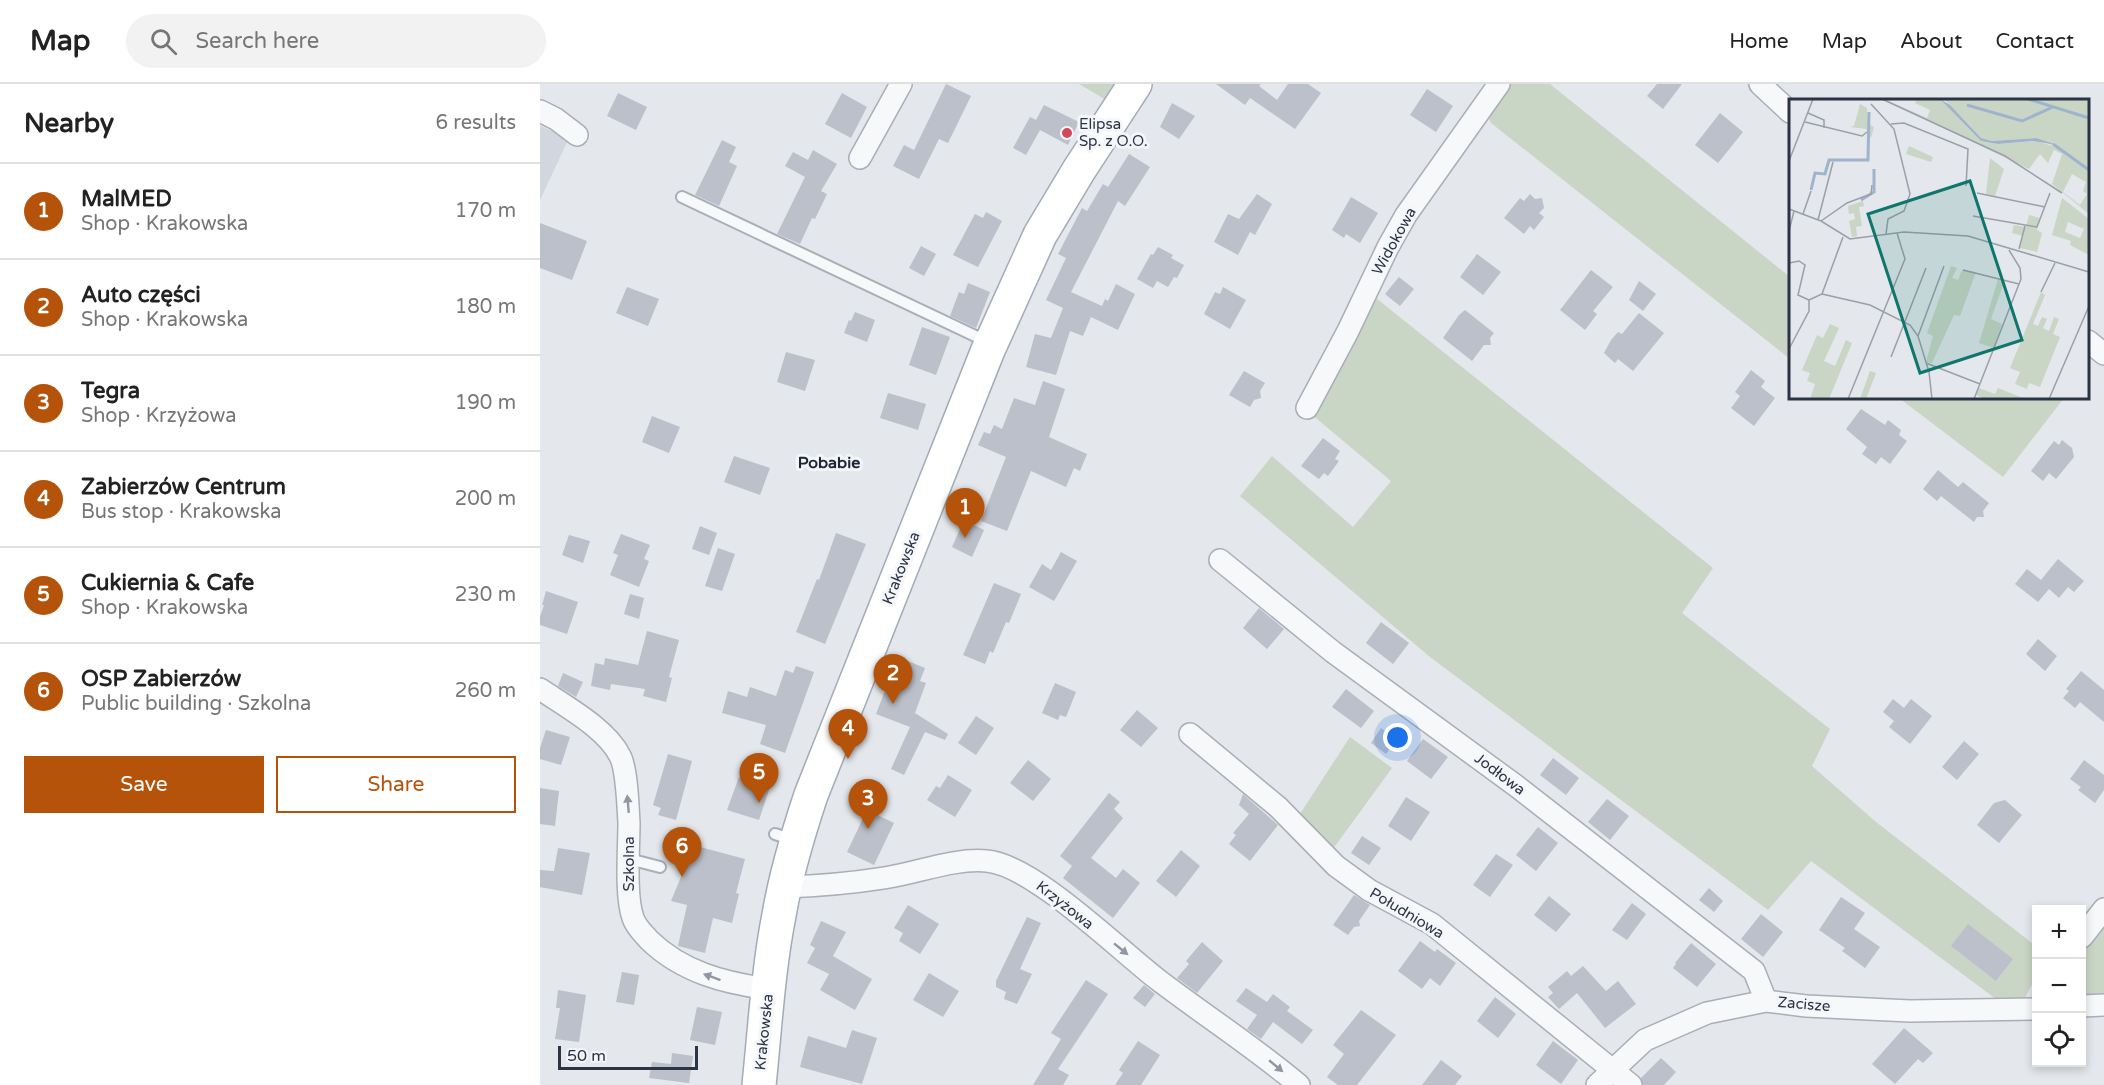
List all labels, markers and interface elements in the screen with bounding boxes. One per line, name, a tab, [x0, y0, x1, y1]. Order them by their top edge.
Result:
search box	[126, 14, 546, 68]
text: Map	[30, 24, 90, 58]
icon: search	[147, 25, 180, 58]
text: Search here	[195, 28, 319, 54]
text: Home	[1729, 29, 1789, 54]
text: Map	[1822, 29, 1867, 54]
text: About	[1900, 29, 1962, 54]
text: Contact	[1995, 29, 2074, 54]
inset map	[1789, 99, 2089, 399]
text: Nearby	[24, 108, 114, 139]
text: 6 results	[436, 111, 516, 135]
place label: Elipsa Sp. z O.O.	[1079, 115, 1148, 150]
marker: Elipsa Sp. z O.O.	[1060, 126, 1074, 140]
text: MalMED	[81, 186, 172, 212]
text: 1	[37, 199, 50, 223]
text: 170 m	[455, 199, 516, 223]
street label: Widokowa	[1368, 204, 1420, 278]
text: Shop · Krakowska	[81, 212, 248, 236]
text: Auto części	[81, 282, 201, 308]
text: 2	[37, 295, 50, 319]
text: 180 m	[455, 295, 516, 319]
text: Shop · Krakowska	[81, 308, 248, 332]
text: Tegra	[81, 378, 140, 404]
text: 3	[37, 391, 50, 415]
text: 190 m	[455, 391, 516, 415]
text: Shop · Krzyżowa	[81, 404, 236, 428]
district label: Pobabie	[798, 453, 860, 473]
text: Zabierzów Centrum	[81, 474, 286, 500]
text: 4	[37, 487, 50, 511]
text: 200 m	[455, 487, 516, 511]
pin: 1	[946, 488, 984, 538]
text: Bus stop · Krakowska	[81, 500, 282, 524]
street label: Krakowska	[878, 529, 924, 607]
text: Cukiernia & Cafe	[81, 570, 254, 596]
text: 5	[37, 583, 50, 607]
text: 230 m	[455, 583, 516, 607]
text: Shop · Krakowska	[81, 596, 248, 620]
pin: 2	[874, 654, 912, 704]
text: OSP Zabierzów	[81, 666, 241, 692]
text: 6	[37, 679, 50, 703]
text: 260 m	[455, 679, 516, 703]
text: Public building · Szkolna	[81, 692, 311, 716]
pin: 4	[828, 710, 868, 759]
your location	[1383, 723, 1412, 752]
street label: Jodłowa	[1471, 749, 1529, 799]
pin: 5	[740, 754, 778, 803]
button: Save	[24, 756, 264, 813]
button: Share	[276, 756, 516, 813]
pin: 3	[848, 780, 888, 829]
one-way arrow	[623, 794, 633, 813]
pin: 6	[662, 828, 702, 877]
street label: Szkolna	[620, 836, 638, 892]
street label: Krzyżowa	[1033, 877, 1097, 933]
street label: Południowa	[1367, 884, 1447, 942]
map controls	[2032, 905, 2086, 1067]
button: +	[2032, 905, 2086, 959]
one-way arrow	[1113, 942, 1128, 955]
button: −	[2032, 959, 2086, 1013]
one-way arrow	[702, 972, 720, 982]
street label: Krakowska	[751, 993, 777, 1071]
street label: Zacisze	[1777, 993, 1831, 1015]
button: locate	[2032, 1013, 2086, 1067]
scale bar	[558, 1043, 698, 1070]
text: 50 m	[567, 1046, 606, 1066]
one-way arrow	[1269, 1059, 1284, 1072]

